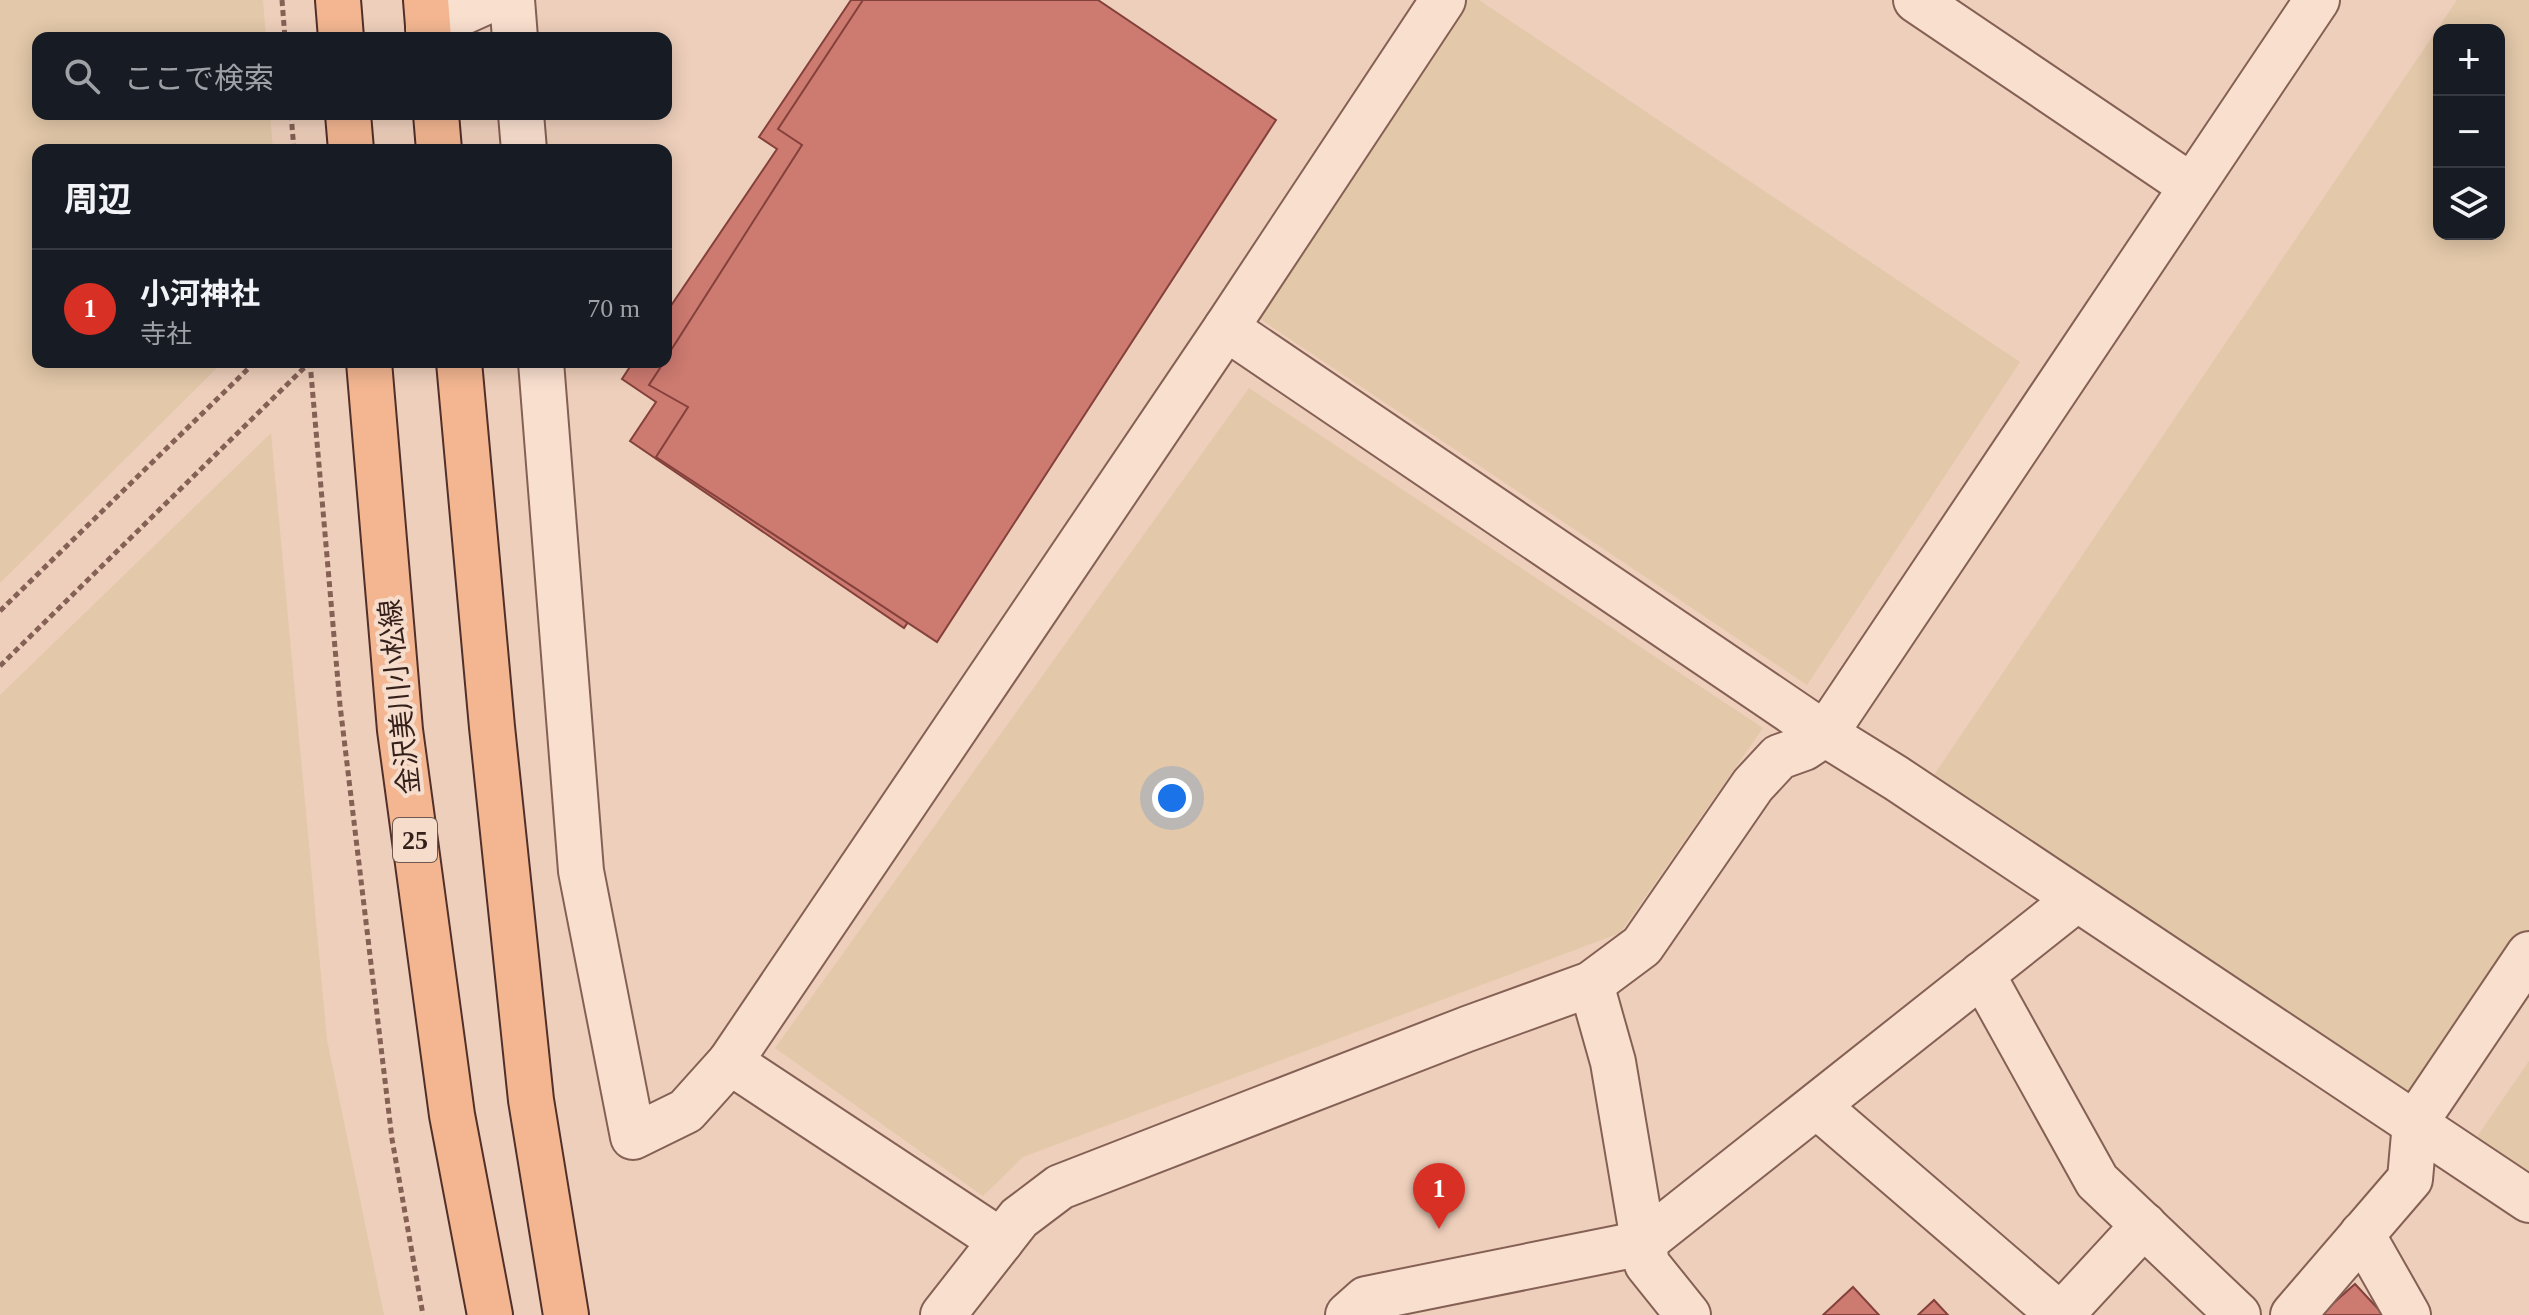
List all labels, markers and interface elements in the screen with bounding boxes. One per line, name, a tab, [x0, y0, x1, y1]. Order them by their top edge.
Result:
map controls	[2433, 24, 2505, 240]
button: +	[2433, 24, 2505, 96]
search box	[32, 32, 672, 120]
icon: search	[60, 54, 104, 98]
text: ここで検索	[124, 62, 274, 95]
button: −	[2433, 96, 2505, 168]
button: layers	[2433, 168, 2505, 240]
text: 周辺	[64, 181, 132, 218]
text: 小河神社	[140, 277, 260, 310]
text: 1	[84, 294, 97, 323]
text: 70 m	[587, 294, 640, 323]
text: 寺社	[140, 320, 192, 349]
street label: 金沢美川小松線	[374, 598, 425, 796]
your location	[1152, 778, 1192, 818]
road number: 25	[393, 818, 437, 862]
pin: 1	[1413, 1163, 1465, 1229]

